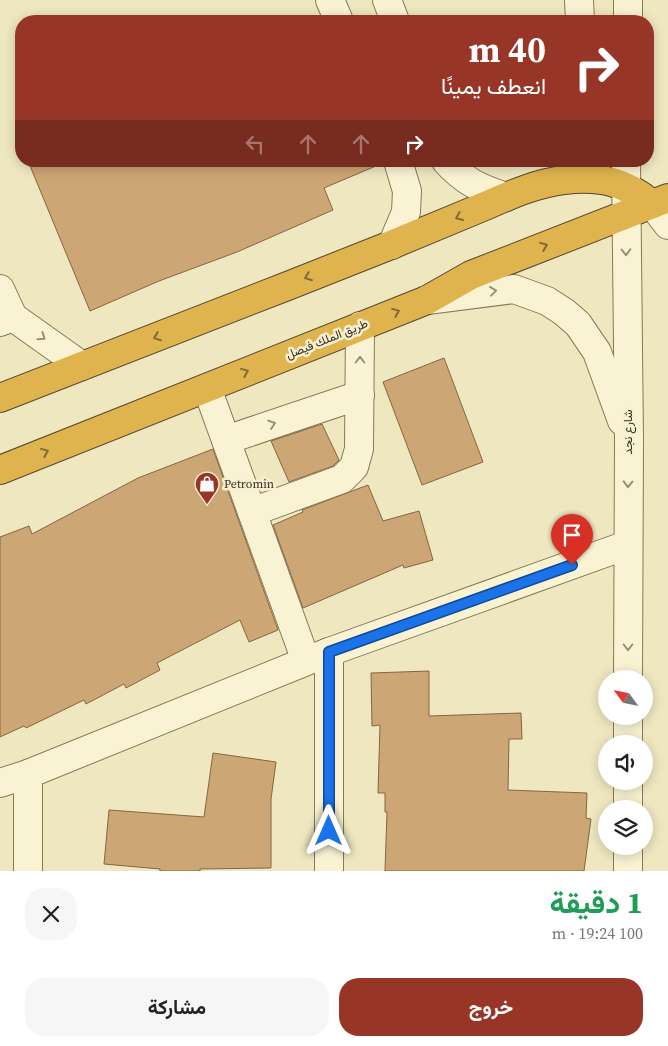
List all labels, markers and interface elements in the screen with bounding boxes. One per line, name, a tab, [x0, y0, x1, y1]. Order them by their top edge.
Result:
text: 40 m	[469, 26, 546, 74]
icon: right	[564, 35, 629, 100]
text: انعطف يمينًا	[441, 71, 546, 101]
icon: left	[241, 130, 269, 158]
icon: ahead	[294, 130, 322, 158]
icon: ahead	[347, 130, 375, 158]
icon: right	[400, 130, 428, 158]
one-way arrow	[455, 210, 464, 221]
one-way arrow	[539, 242, 548, 252]
one-way arrow	[621, 248, 631, 256]
one-way arrow	[304, 271, 313, 281]
one-way arrow	[489, 286, 497, 297]
one-way arrow	[391, 308, 400, 318]
street label: طريق الملك فيصل	[284, 315, 371, 363]
one-way arrow	[153, 330, 162, 341]
one-way arrow	[36, 331, 45, 340]
one-way arrow	[355, 356, 365, 364]
one-way arrow	[240, 368, 249, 378]
street label: شارع نجد	[620, 410, 637, 454]
one-way arrow	[267, 420, 275, 430]
one-way arrow	[40, 448, 49, 458]
shop icon: Petromin	[194, 471, 220, 505]
place label: Petromin	[224, 476, 274, 492]
one-way arrow	[623, 481, 633, 489]
pin	[551, 514, 593, 565]
icon: arrive	[558, 521, 586, 549]
one-way arrow	[623, 644, 633, 651]
north arrow	[598, 670, 652, 725]
map controls	[598, 670, 653, 855]
button: sound	[598, 735, 653, 790]
button: layers	[598, 800, 653, 855]
position arrow	[302, 804, 354, 856]
text: 1 دقيقة	[550, 882, 643, 923]
button: close	[25, 888, 77, 940]
text: 100 m · 19:24	[552, 922, 643, 944]
button: مشاركة	[25, 978, 329, 1036]
button: خروج	[339, 978, 643, 1036]

